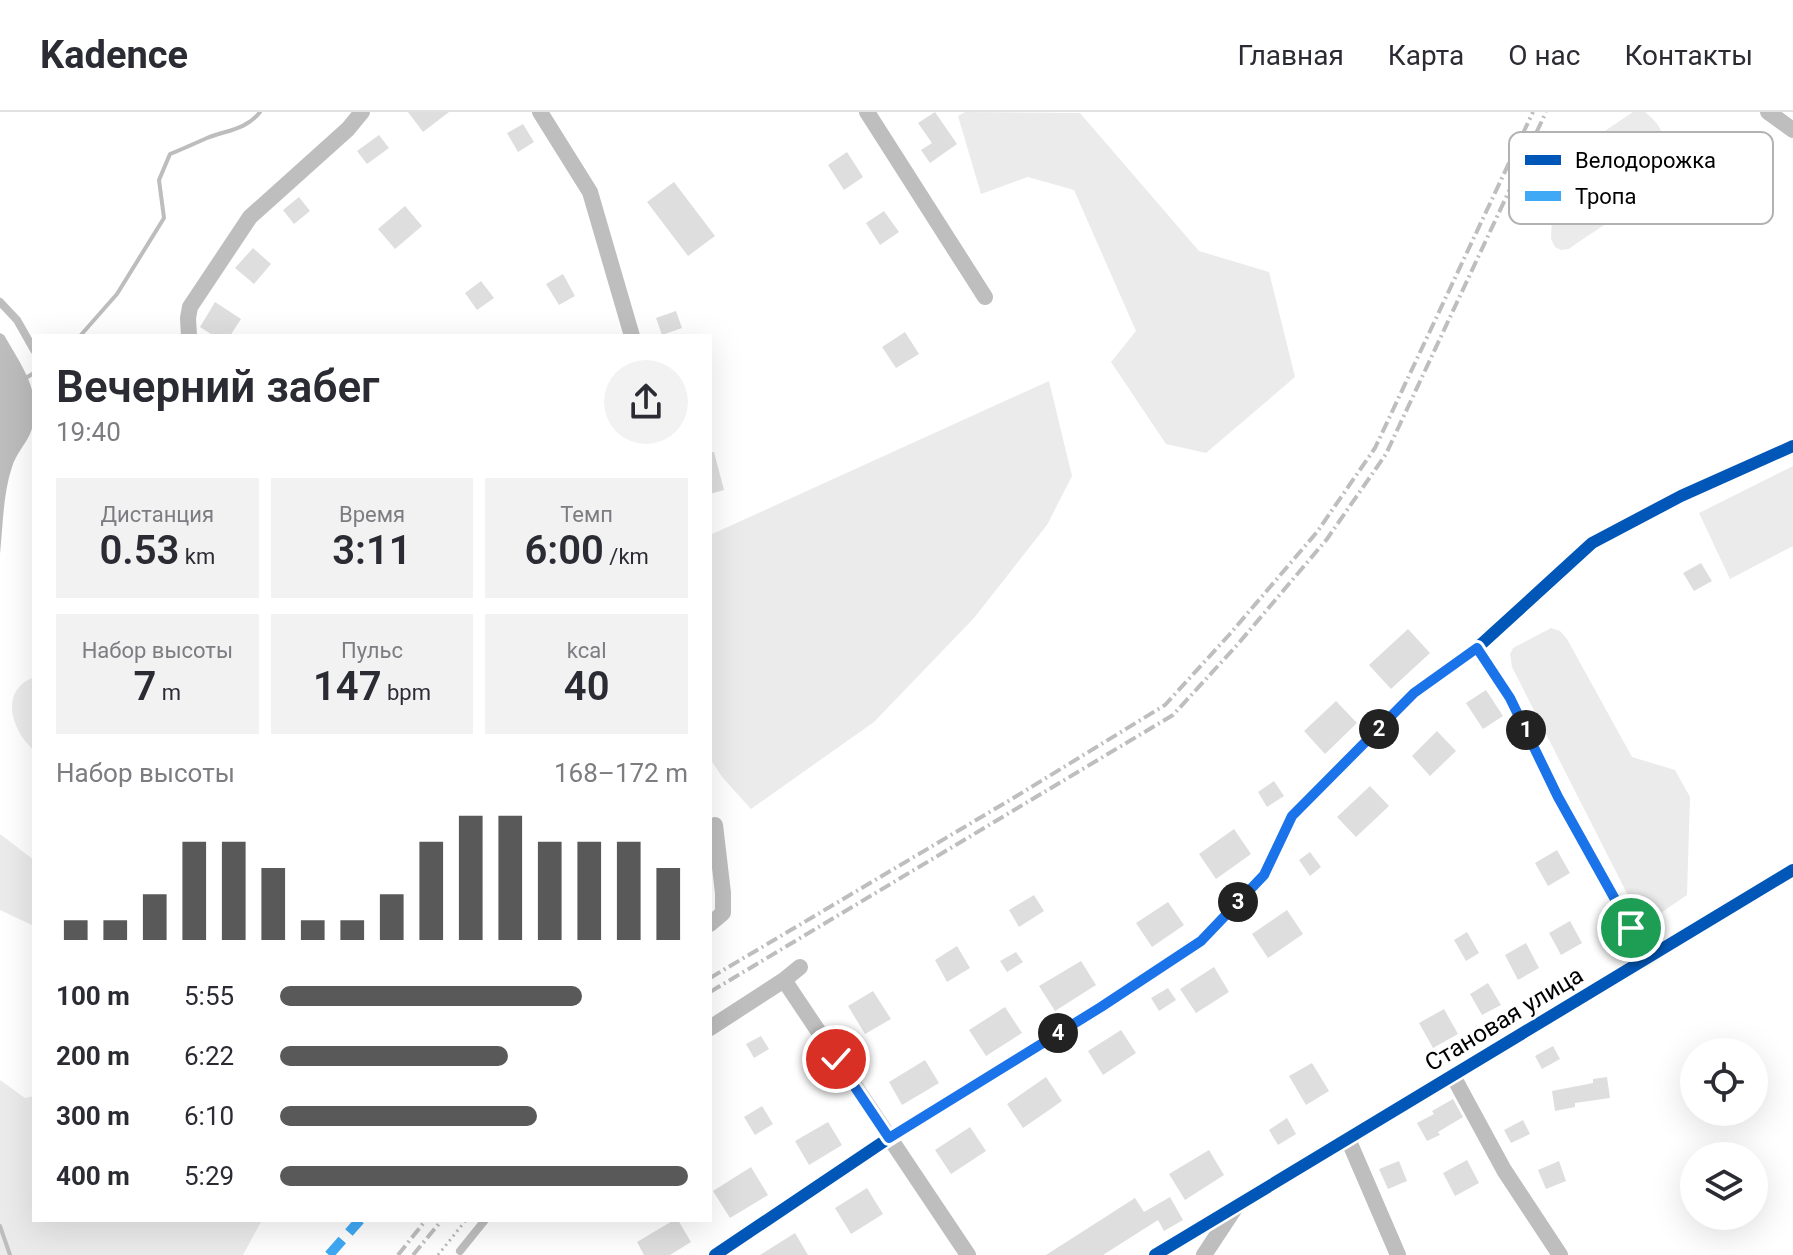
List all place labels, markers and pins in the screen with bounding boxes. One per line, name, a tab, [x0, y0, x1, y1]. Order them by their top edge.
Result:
pin: 2	[1359, 709, 1399, 749]
pin: 1	[1506, 710, 1546, 750]
pin: 3	[1218, 882, 1258, 922]
pin	[1597, 894, 1665, 962]
pin: 4	[1038, 1013, 1078, 1053]
pin	[802, 1025, 870, 1093]

